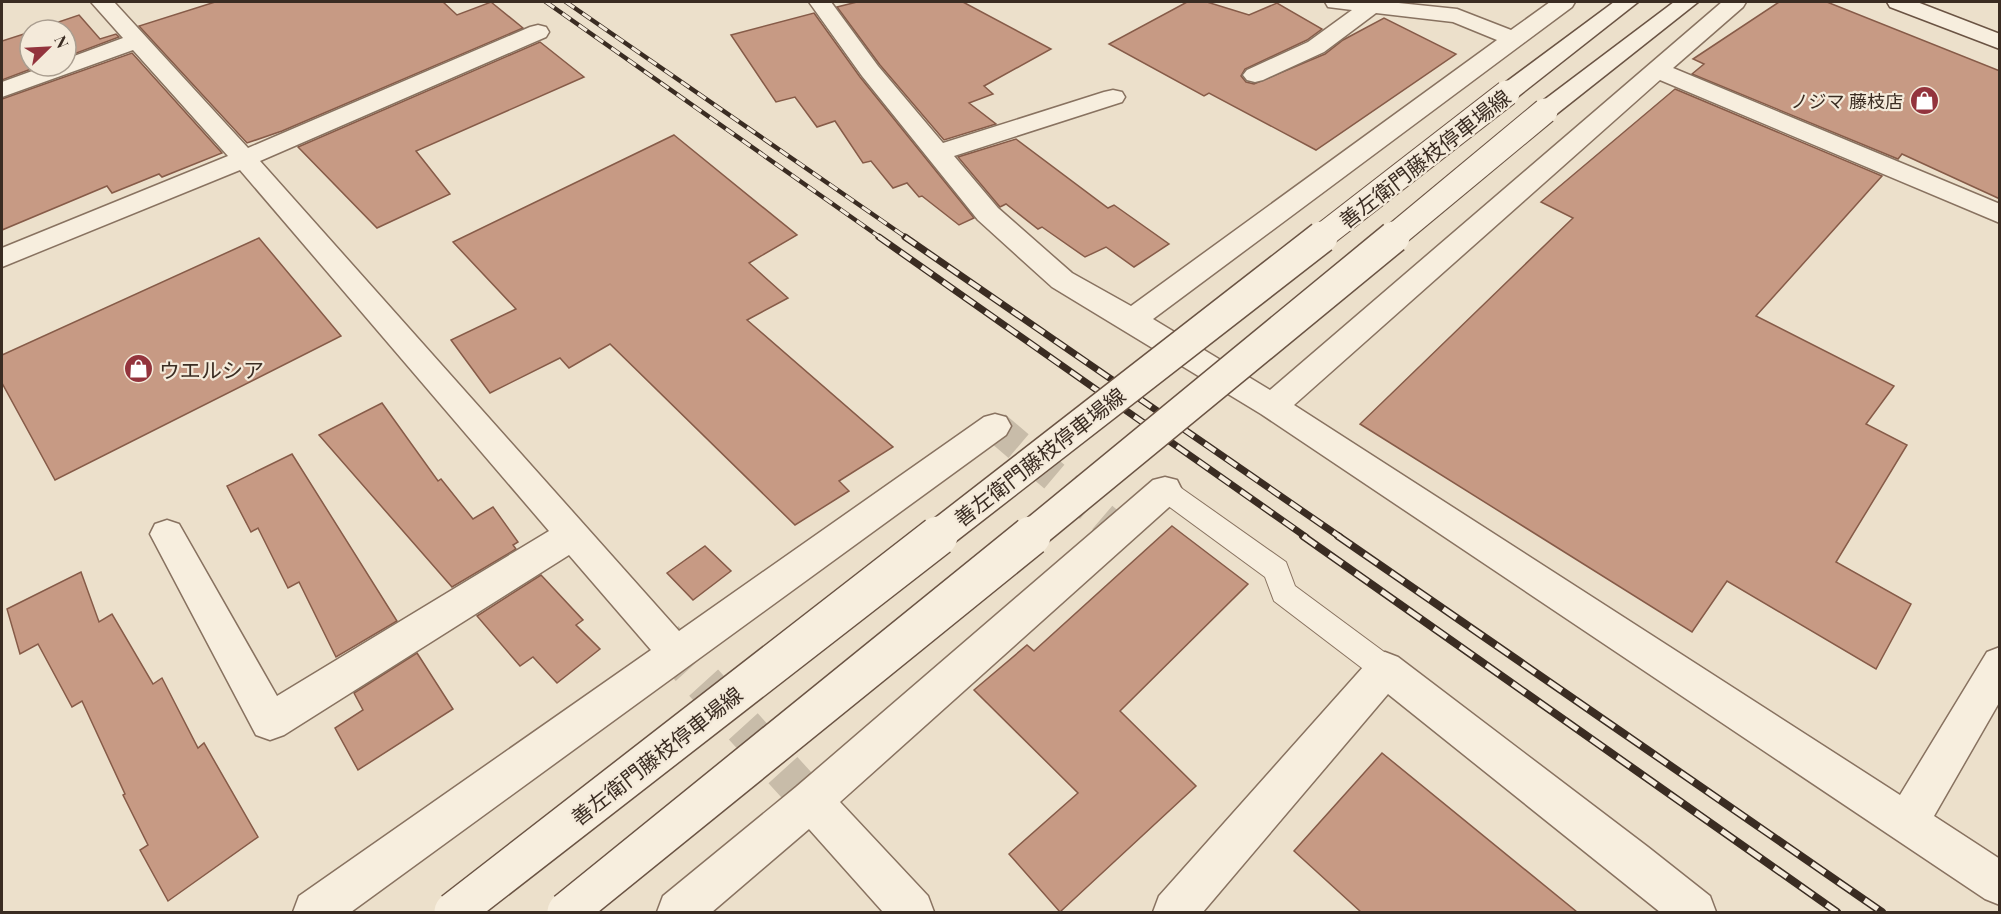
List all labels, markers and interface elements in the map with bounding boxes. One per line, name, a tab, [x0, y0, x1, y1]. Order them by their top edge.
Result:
north arrow	[18, 18, 78, 78]
text: N	[50, 32, 74, 52]
street label: 善左衛門藤枝停車場線	[1333, 82, 1515, 234]
shop icon: ノジマ 藤枝店	[1908, 85, 1940, 117]
place label: ノジマ 藤枝店	[1791, 89, 1903, 113]
shop icon: ウエルシア	[122, 353, 154, 385]
place label: ウエルシア	[159, 355, 264, 383]
street label: 善左衛門藤枝停車場線	[948, 380, 1130, 532]
street label: 善左衛門藤枝停車場線	[565, 679, 747, 831]

